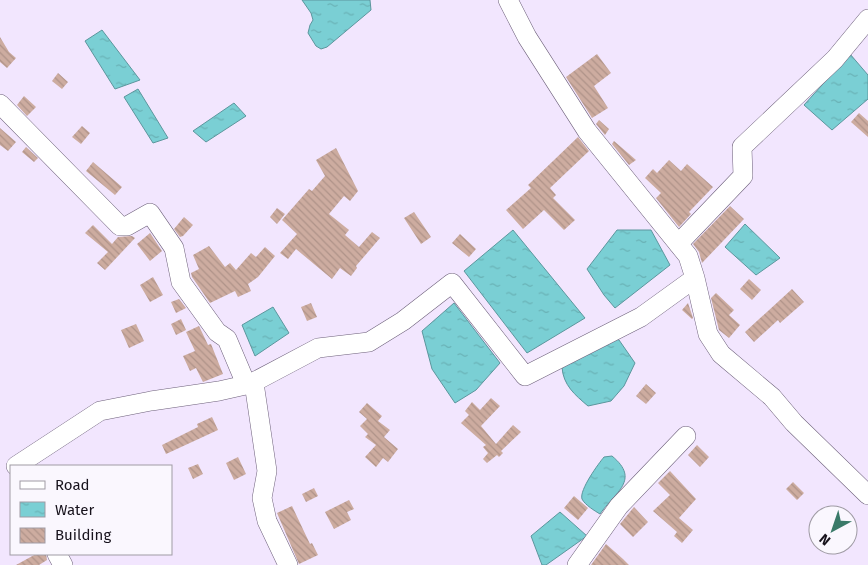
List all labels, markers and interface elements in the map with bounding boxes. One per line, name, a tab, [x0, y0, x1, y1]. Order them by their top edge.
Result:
legend	[10, 465, 172, 555]
text: Road	[55, 476, 90, 494]
text: Water	[55, 501, 94, 519]
north arrow	[808, 505, 858, 555]
text: Building	[55, 526, 111, 544]
text: N	[816, 530, 834, 549]

